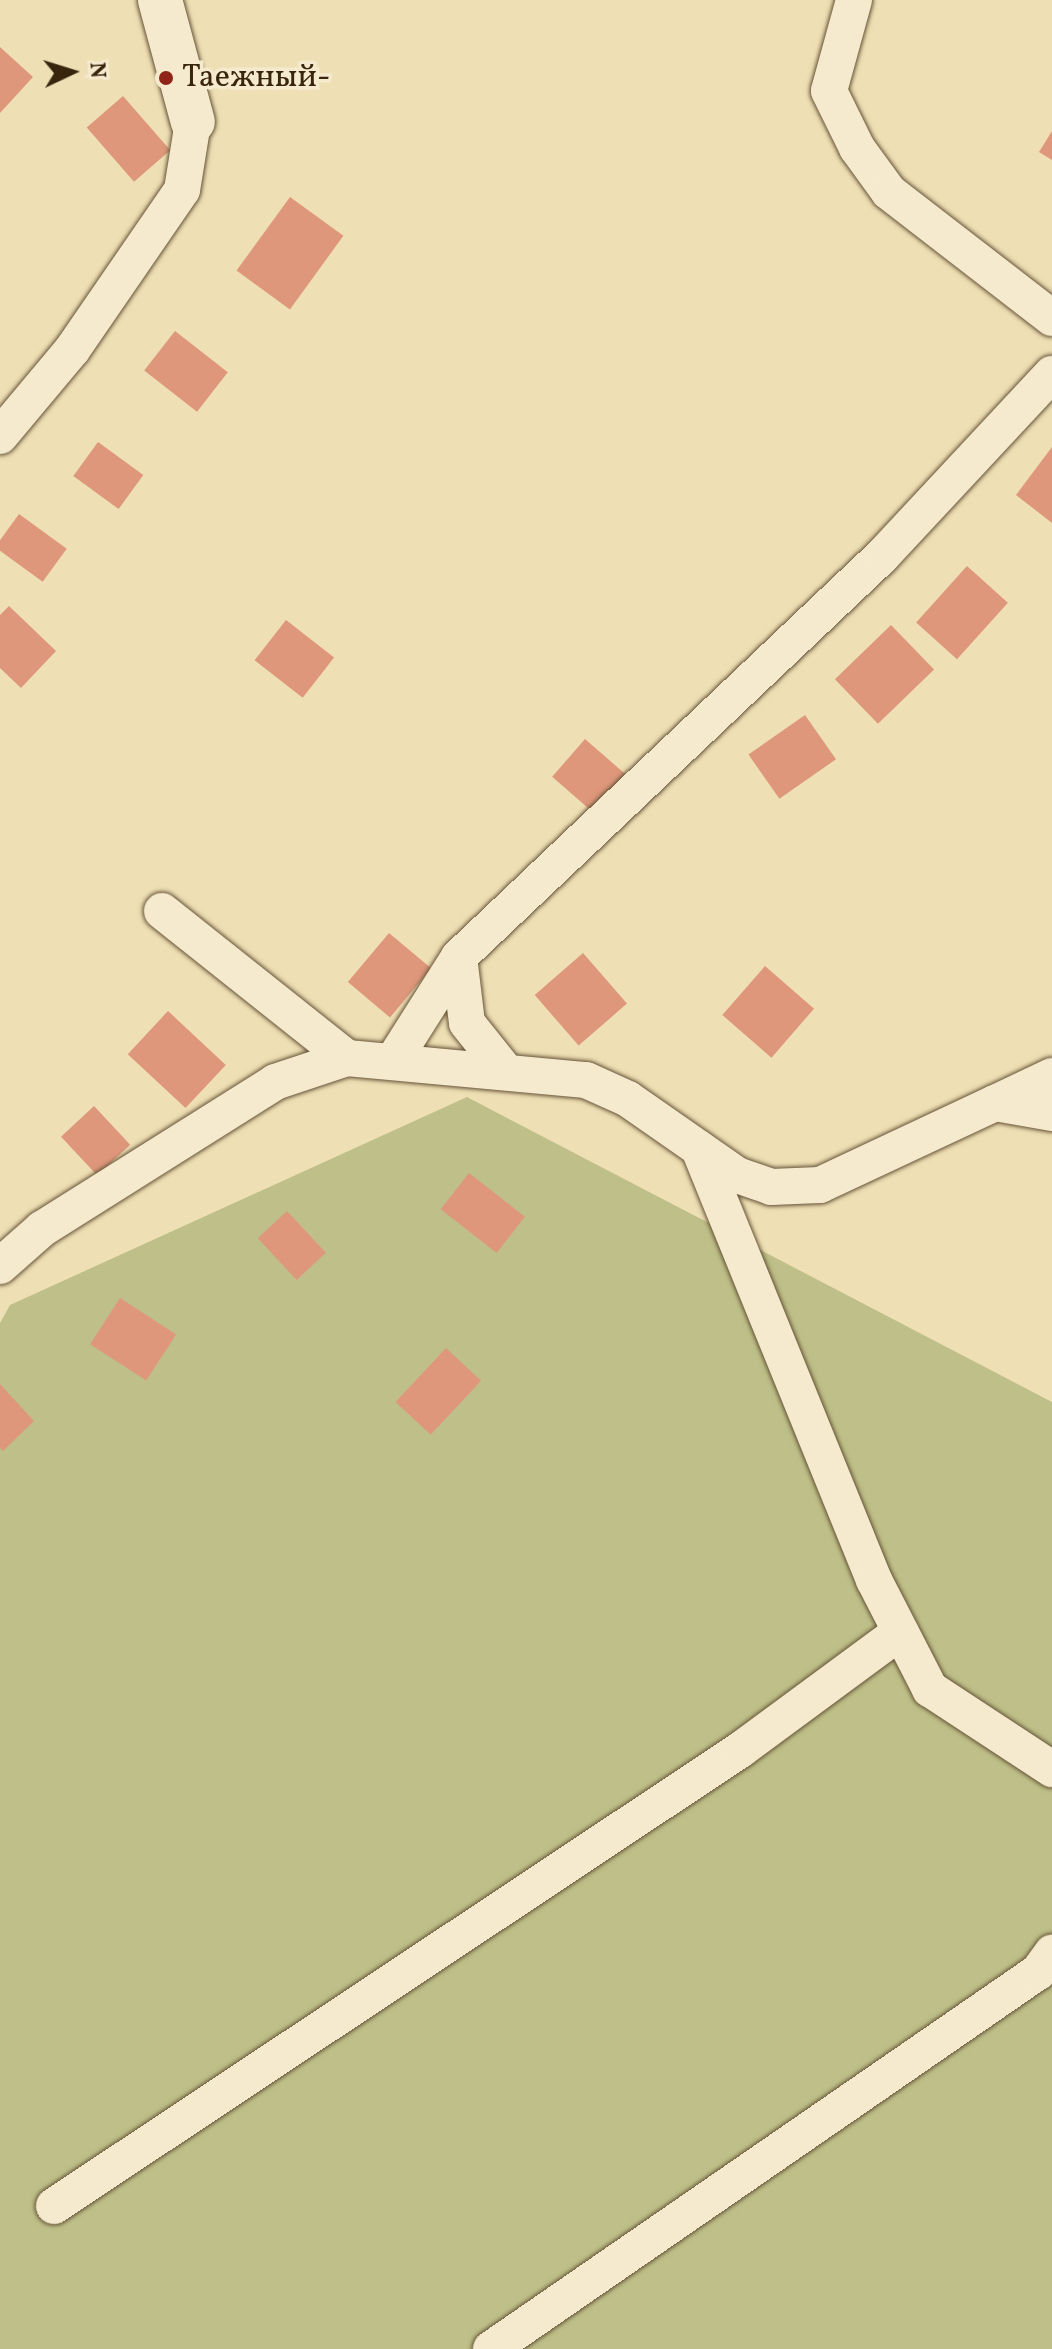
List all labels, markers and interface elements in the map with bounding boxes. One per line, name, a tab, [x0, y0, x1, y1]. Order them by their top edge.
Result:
north arrow	[32, 32, 112, 112]
place label: Таежный-	[182, 59, 330, 97]
text: N	[80, 61, 112, 79]
marker: Таежный-	[157, 69, 175, 87]

